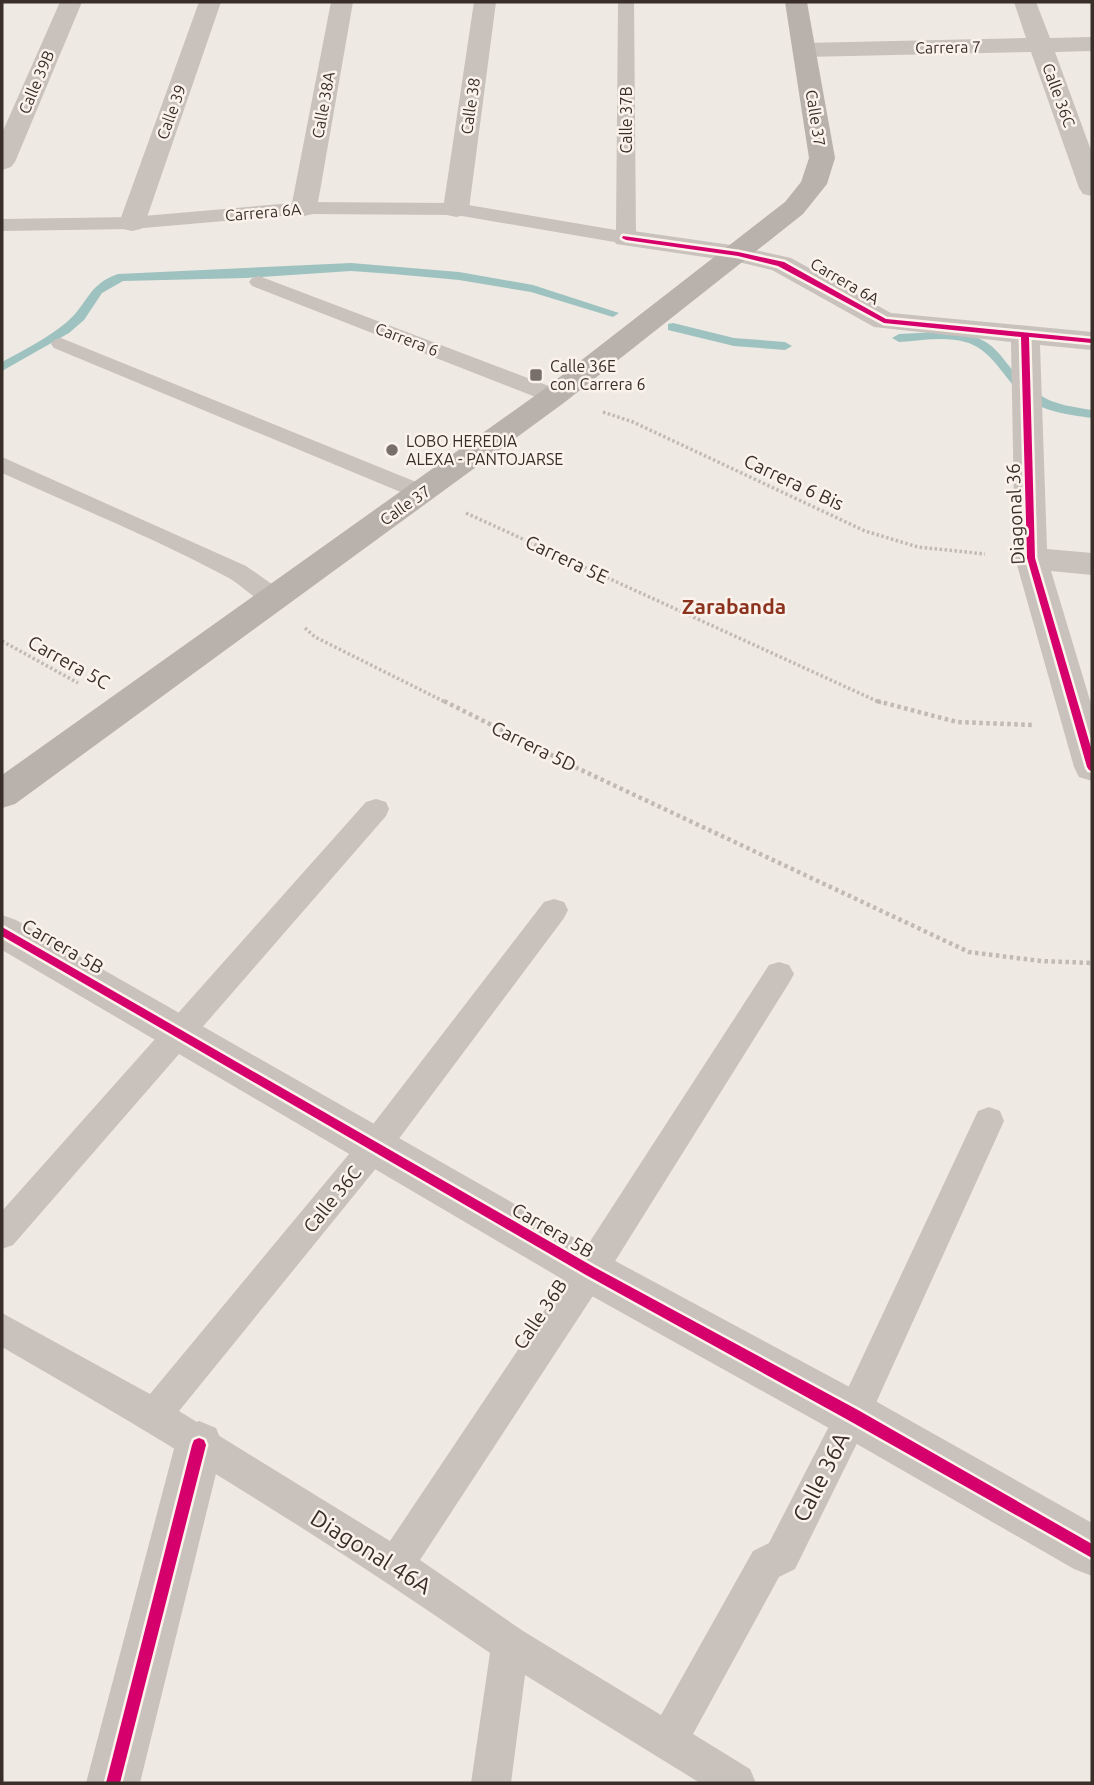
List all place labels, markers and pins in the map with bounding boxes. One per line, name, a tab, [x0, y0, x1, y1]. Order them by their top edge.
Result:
place label: Calle 36E con Carrera 6	[550, 357, 646, 393]
marker: Calle 36E con Carrera 6	[528, 367, 544, 383]
place label: LOBO HEREDIA ALEXA - PANTOJARSE	[406, 432, 563, 468]
marker: LOBO HEREDIA ALEXA - PANTOJARSE	[384, 442, 400, 458]

